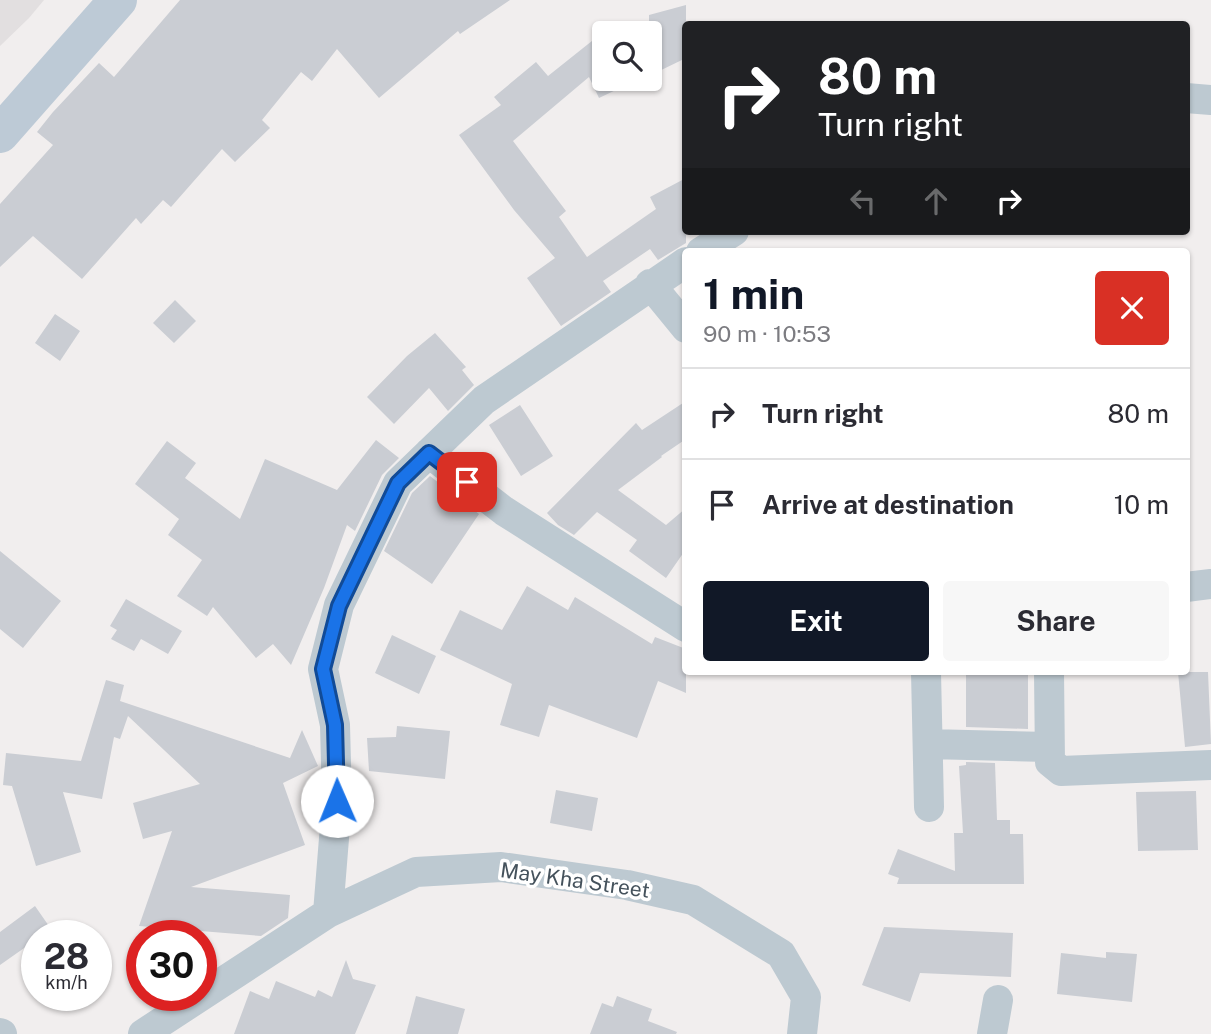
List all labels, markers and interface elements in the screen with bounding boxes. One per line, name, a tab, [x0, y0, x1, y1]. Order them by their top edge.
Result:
map controls	[592, 21, 662, 91]
button: search	[592, 21, 662, 91]
text: 80 m	[818, 47, 937, 105]
icon: right	[703, 49, 794, 140]
text: Turn right	[818, 106, 963, 143]
icon: left	[844, 182, 882, 220]
icon: ahead	[917, 182, 955, 220]
icon: right	[990, 182, 1028, 220]
text: 1 min	[703, 269, 804, 318]
button: close	[1095, 271, 1169, 345]
text: 90 m · 10:53	[703, 320, 831, 347]
icon: right	[703, 395, 741, 433]
text: Turn right	[762, 398, 884, 429]
text: 80 m	[1108, 398, 1169, 429]
pin	[437, 452, 497, 512]
icon: arrive	[448, 463, 486, 501]
icon: arrive	[703, 486, 741, 524]
text: Arrive at destination	[762, 489, 1014, 520]
text: 10 m	[1114, 489, 1169, 520]
button: Exit	[703, 581, 929, 661]
button: Share	[943, 581, 1169, 661]
position arrow	[300, 764, 374, 838]
street label: May Kha Street	[499, 857, 651, 903]
speed limit sign: 30	[126, 920, 217, 1011]
text: 28	[44, 936, 89, 977]
text: km/h	[45, 972, 88, 993]

